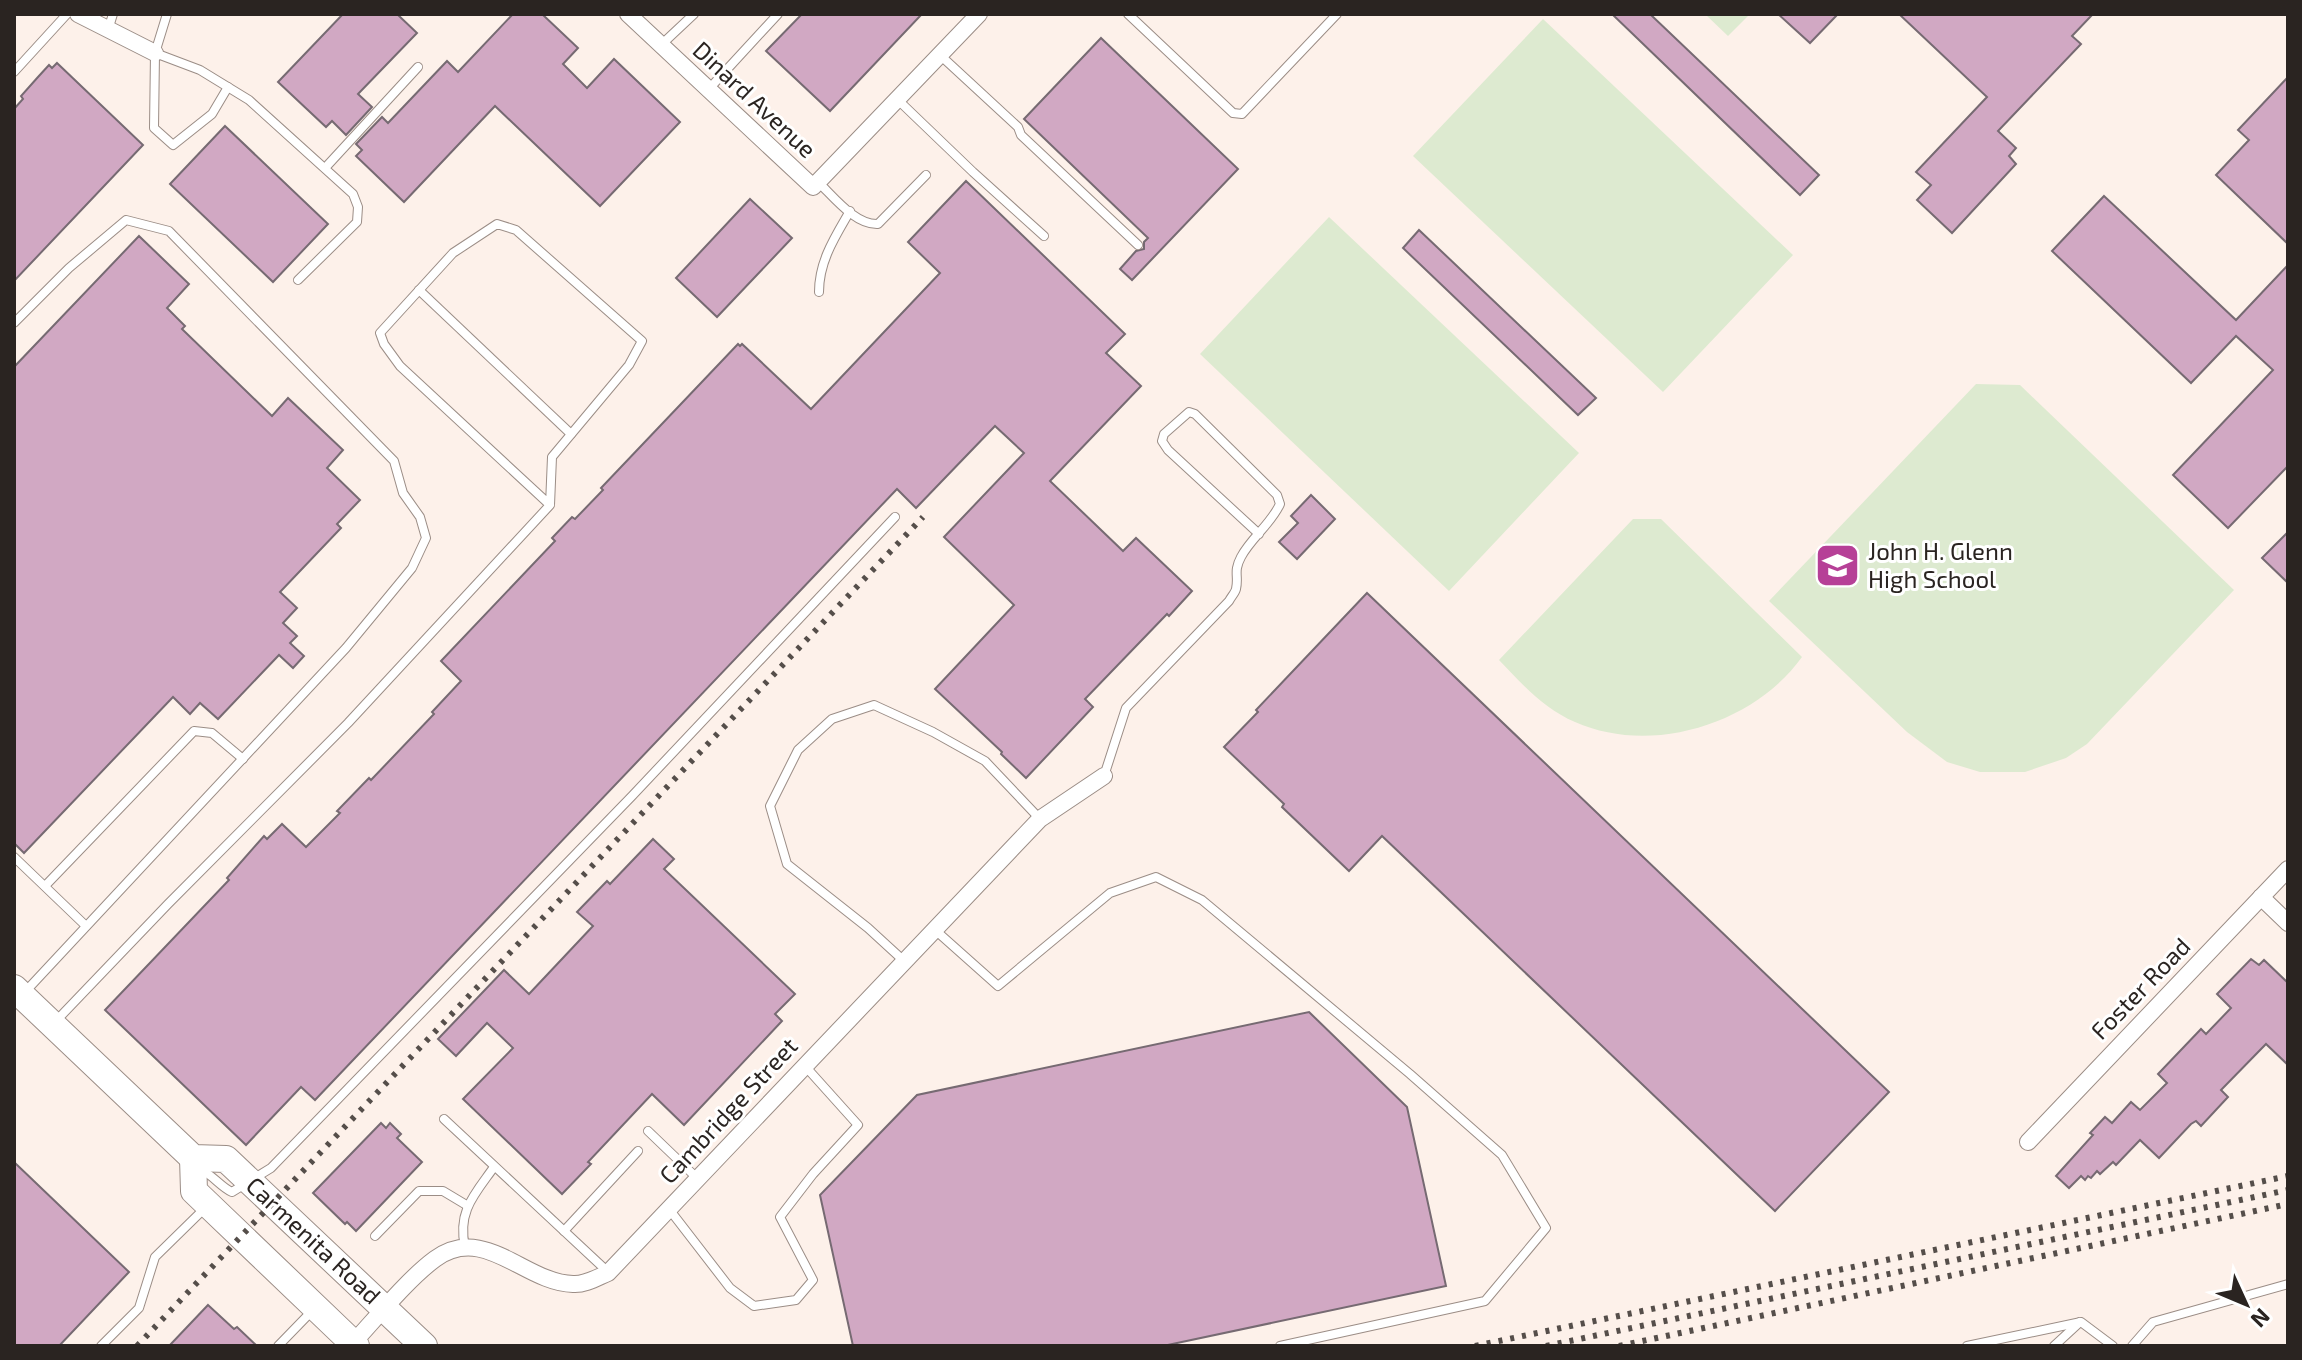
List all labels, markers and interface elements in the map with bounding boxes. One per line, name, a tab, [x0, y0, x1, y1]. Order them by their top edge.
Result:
street label: Dinard Avenue	[688, 35, 822, 163]
place label: John H. Glenn High School	[1868, 536, 2013, 593]
school or university icon: John H. Glenn High School	[1813, 542, 1861, 590]
street label: Foster Road	[2084, 931, 2196, 1045]
street label: Cambridge Street	[653, 1031, 803, 1189]
street label: Carmenita Road	[241, 1170, 387, 1310]
north arrow	[2206, 1264, 2286, 1344]
text: N	[2246, 1304, 2276, 1333]

